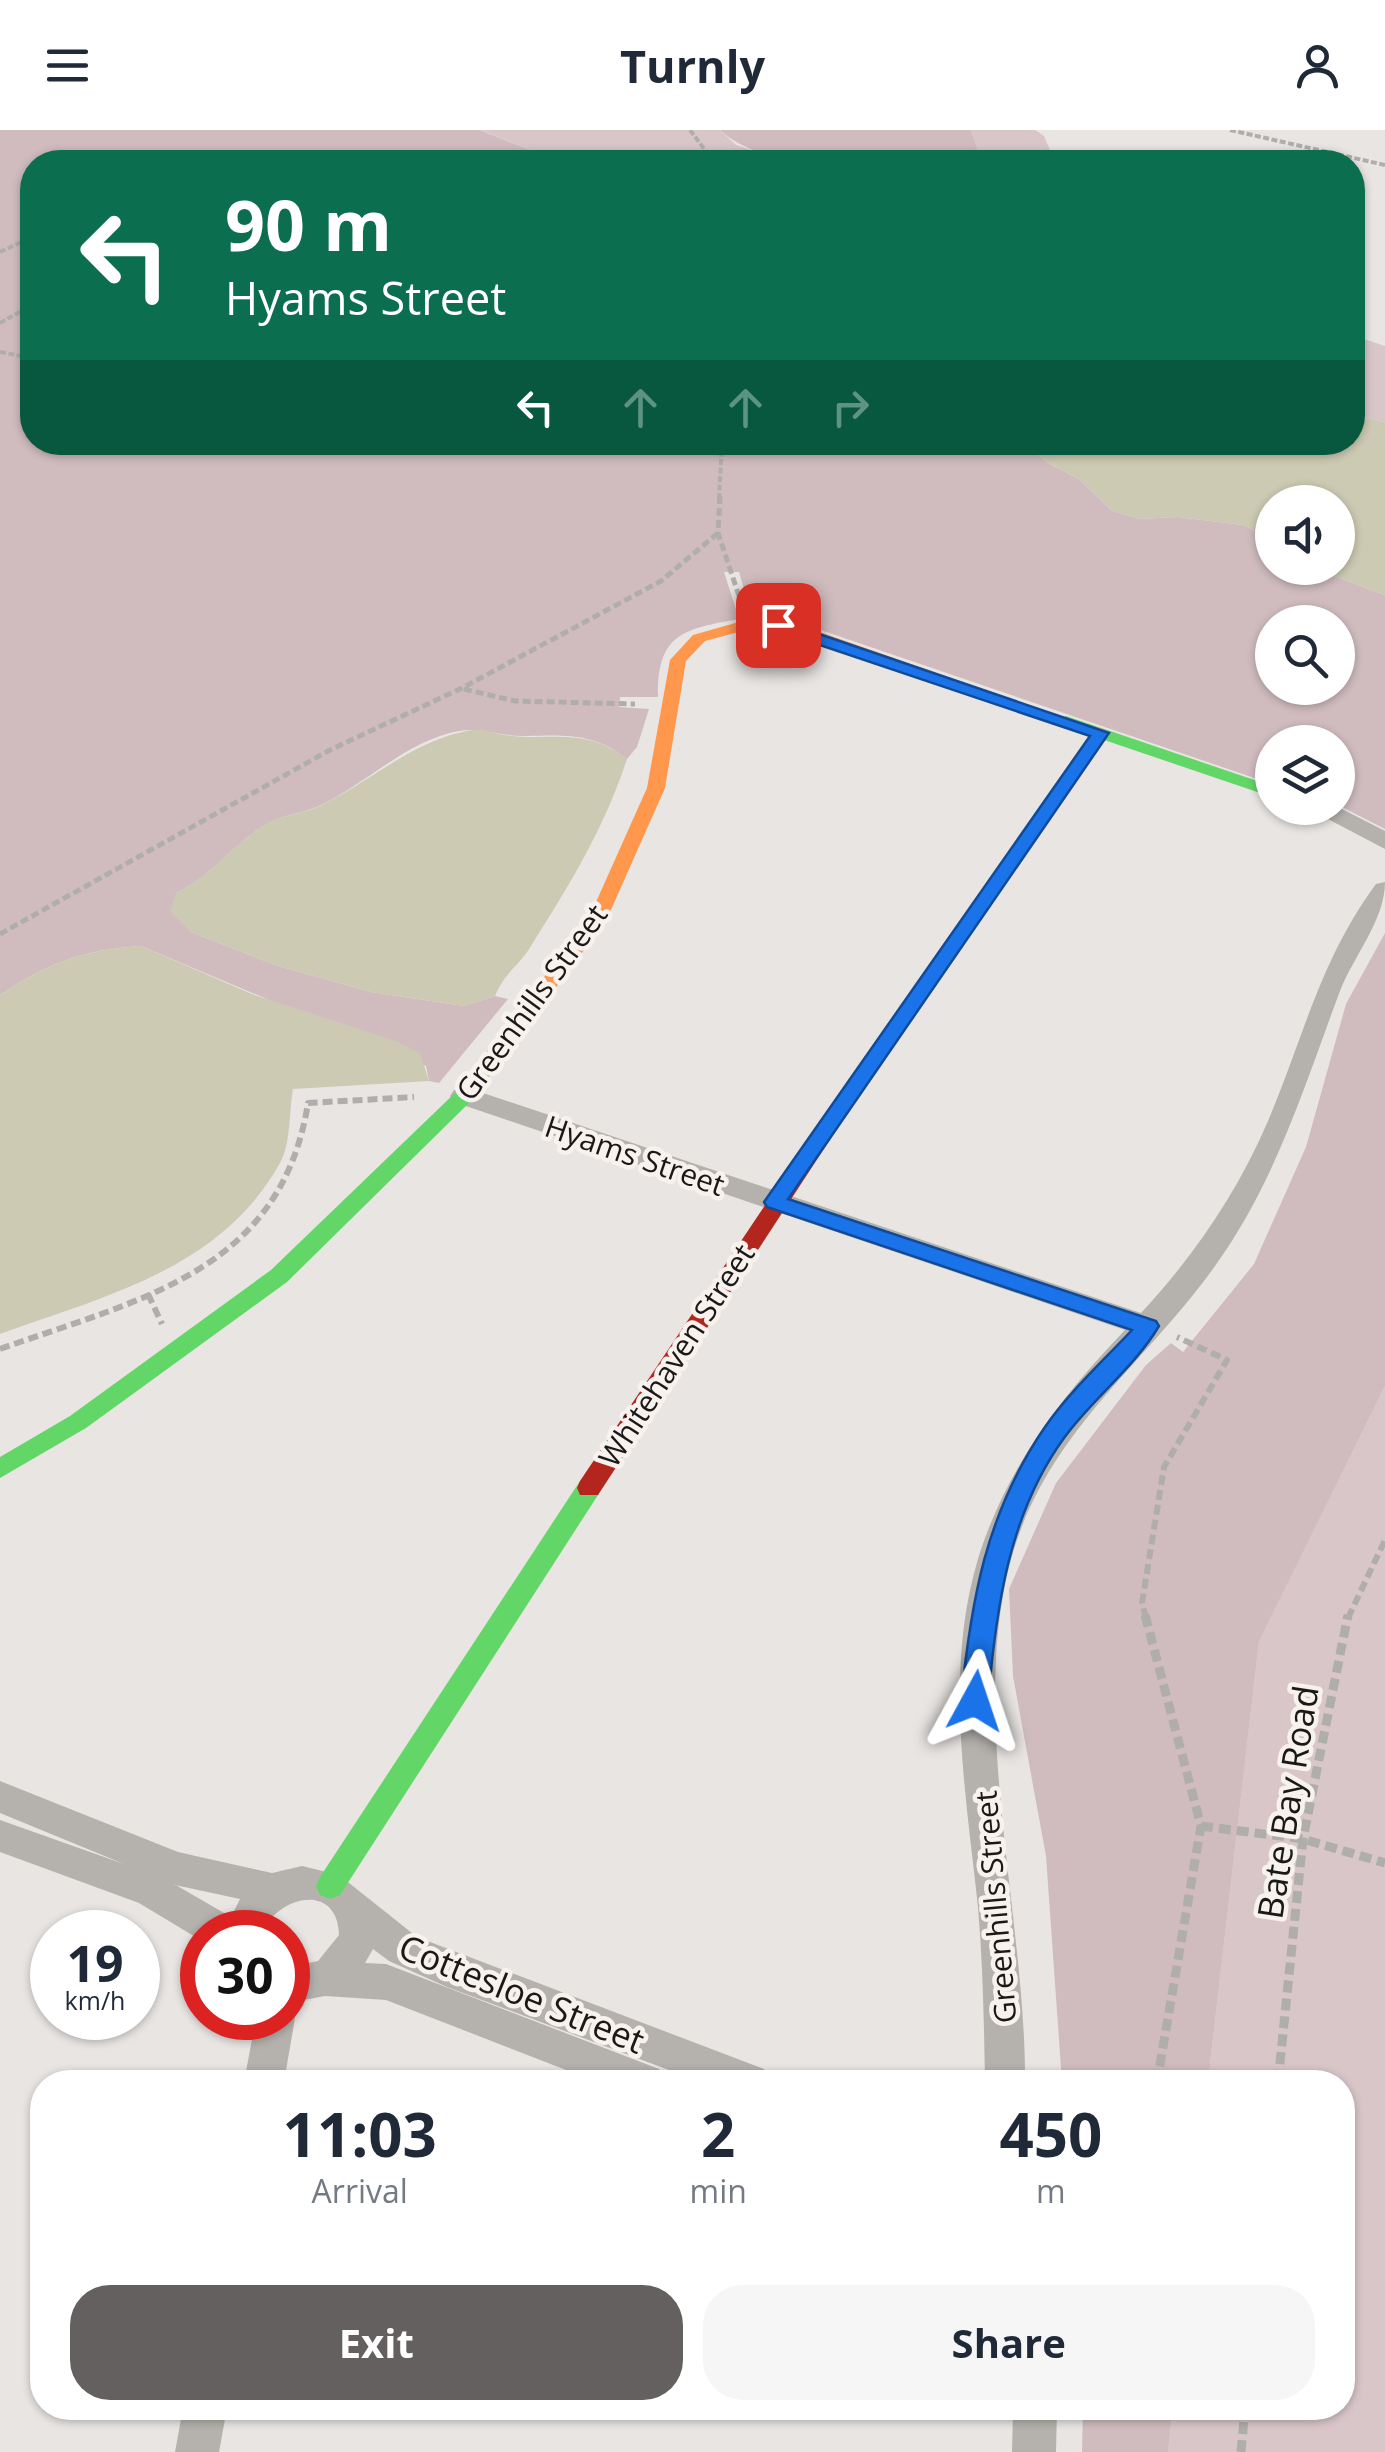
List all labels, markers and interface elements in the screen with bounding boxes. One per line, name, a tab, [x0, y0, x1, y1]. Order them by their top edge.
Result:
text: Turnly	[620, 35, 765, 96]
icon: menu	[40, 38, 95, 93]
icon: person	[1290, 38, 1345, 93]
text: 90 m	[225, 176, 392, 272]
icon: left	[60, 190, 190, 320]
text: Hyams Street	[225, 267, 506, 328]
icon: left	[508, 380, 563, 435]
icon: ahead	[613, 380, 668, 435]
icon: ahead	[718, 380, 773, 435]
icon: right	[823, 380, 878, 435]
map controls	[1255, 485, 1355, 825]
button: sound	[1255, 485, 1355, 585]
pin	[736, 583, 821, 668]
icon: arrive	[751, 598, 806, 653]
button: search	[1255, 605, 1355, 705]
button: layers	[1255, 725, 1355, 825]
street label: Greenhills Street	[446, 896, 616, 1108]
street label: Hyams Street	[540, 1105, 730, 1205]
street label: Whitehaven Street	[589, 1236, 763, 1474]
position arrow	[923, 1649, 1027, 1753]
street label: Bate Bay Road	[1245, 1682, 1329, 1922]
street label: Greenhills Street	[964, 1789, 1026, 2025]
speed limit sign: 30	[180, 1910, 310, 2040]
street label: Cottesloe Street	[392, 1922, 652, 2064]
text: 19	[66, 1929, 124, 1997]
text: km/h	[65, 1983, 125, 2017]
text: 11:03	[283, 2093, 437, 2175]
text: 2	[701, 2093, 735, 2175]
text: 450	[999, 2093, 1102, 2175]
text: Arrival	[312, 2169, 408, 2212]
text: min	[690, 2169, 747, 2212]
text: m	[1036, 2169, 1066, 2212]
button: Exit	[70, 2285, 683, 2400]
button: Share	[703, 2285, 1315, 2400]

